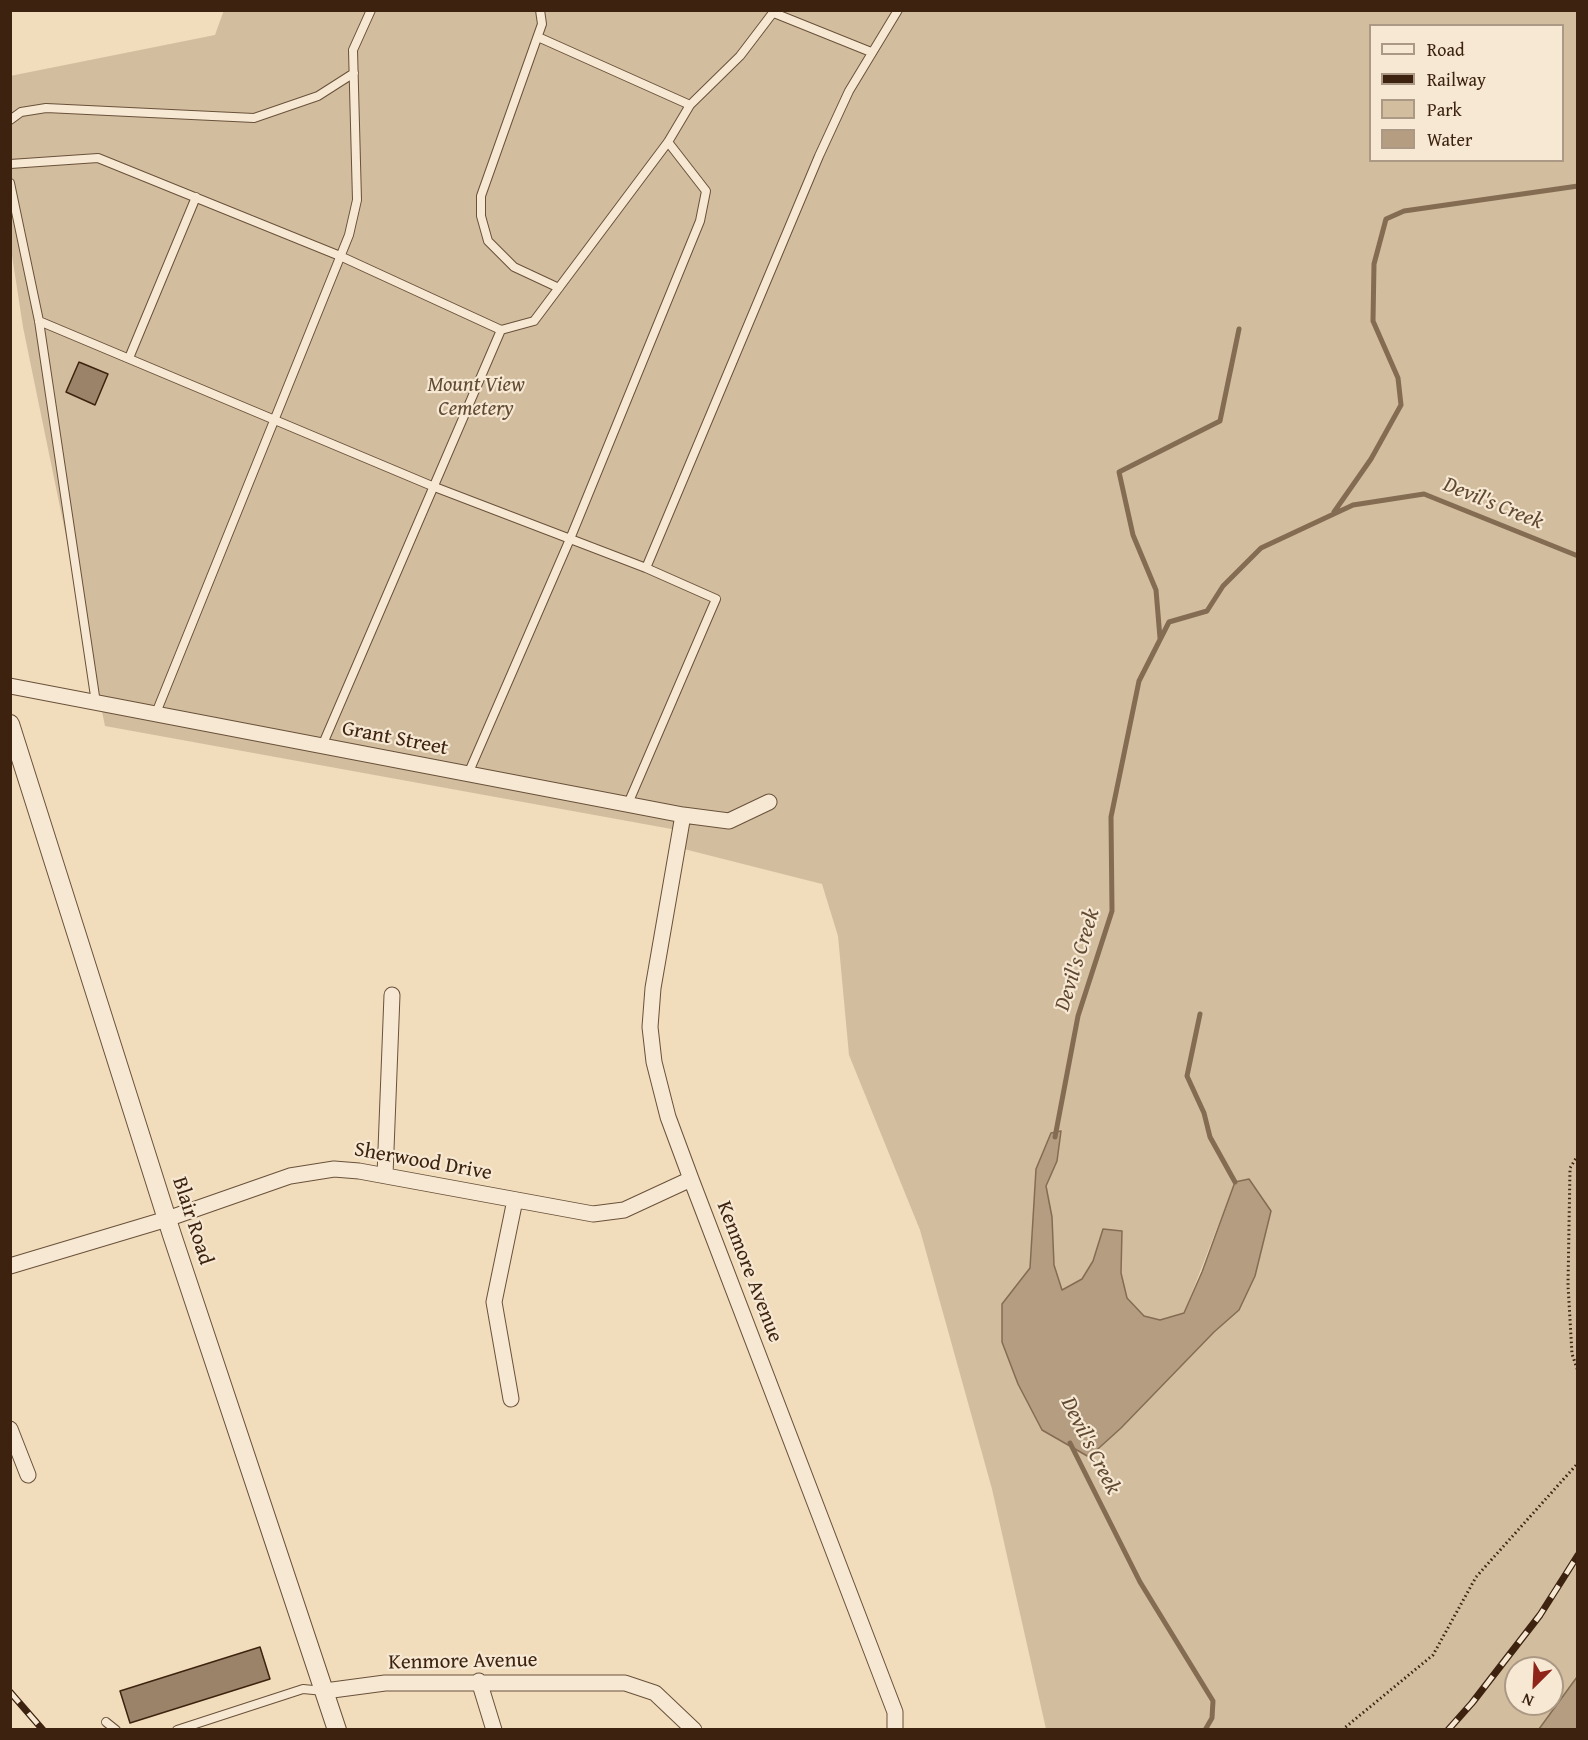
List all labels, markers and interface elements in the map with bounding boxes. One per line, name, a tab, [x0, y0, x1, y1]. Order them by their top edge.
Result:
legend	[1369, 24, 1564, 162]
text: Road	[1427, 36, 1465, 63]
text: Railway	[1427, 66, 1486, 93]
text: Park	[1427, 96, 1462, 123]
text: Water	[1427, 126, 1472, 153]
park label: Mount View Cemetery	[427, 373, 525, 423]
water label: Devil's Creek	[1439, 472, 1547, 536]
street label: Grant Street	[340, 716, 450, 762]
water label: Devil's Creek	[1050, 906, 1106, 1014]
street label: Sherwood Drive	[352, 1137, 494, 1187]
street label: Blair Road	[166, 1174, 218, 1268]
street label: Kenmore Avenue	[710, 1198, 788, 1346]
water label: Devil's Creek	[1054, 1393, 1126, 1499]
street label: Kenmore Avenue	[388, 1648, 538, 1676]
north arrow	[1504, 1656, 1564, 1716]
text: N	[1518, 1687, 1537, 1714]

